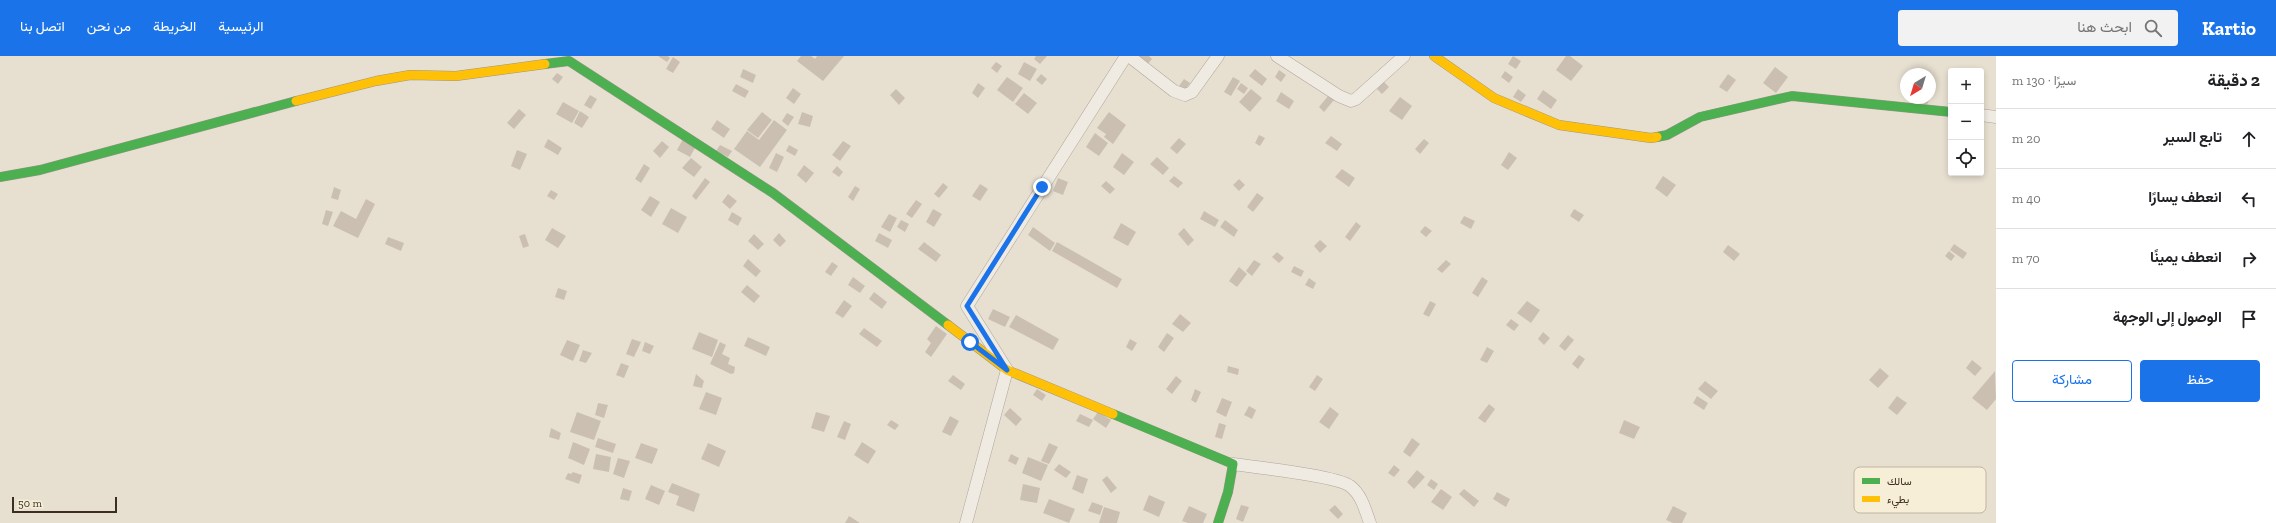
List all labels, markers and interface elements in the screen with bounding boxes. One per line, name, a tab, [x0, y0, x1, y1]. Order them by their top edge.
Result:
search box	[1898, 10, 2178, 46]
icon: search	[2142, 17, 2164, 39]
text: Kartio	[2202, 17, 2256, 40]
text: اتصل بنا	[20, 18, 65, 35]
text: من نحن	[87, 18, 131, 35]
text: الخريطة	[153, 18, 196, 35]
text: الرئيسية	[218, 18, 264, 35]
text: ابحث هنا	[2077, 18, 2132, 36]
north arrow	[1900, 68, 1936, 104]
map controls	[1948, 68, 1984, 176]
button: +	[1948, 68, 1984, 104]
text: 2 دقيقة	[2208, 70, 2260, 90]
text: سيرًا · 130 m	[2012, 73, 2076, 88]
button: −	[1948, 104, 1984, 140]
text: تابع السير	[2163, 128, 2222, 146]
icon: ahead	[2238, 128, 2260, 150]
text: 20 m	[2012, 131, 2040, 146]
button: locate	[1948, 140, 1984, 176]
route end	[1033, 178, 1051, 196]
text: انعطف يسارًا	[2148, 188, 2222, 206]
icon: left	[2238, 188, 2260, 210]
text: 40 m	[2012, 191, 2041, 206]
text: انعطف يمينًا	[2150, 248, 2222, 266]
icon: right	[2238, 248, 2260, 270]
text: 70 m	[2012, 251, 2040, 266]
text: الوصول إلى الوجهة	[2113, 308, 2222, 326]
icon: arrive	[2238, 308, 2260, 330]
route start	[961, 333, 979, 351]
button: مشاركة	[2012, 360, 2132, 402]
button: حفظ	[2140, 360, 2260, 402]
legend	[1854, 467, 1986, 513]
text: سالك	[1887, 475, 1912, 488]
text: بطيء	[1887, 493, 1909, 509]
scale bar	[12, 495, 117, 514]
text: 50 m	[18, 497, 42, 510]

